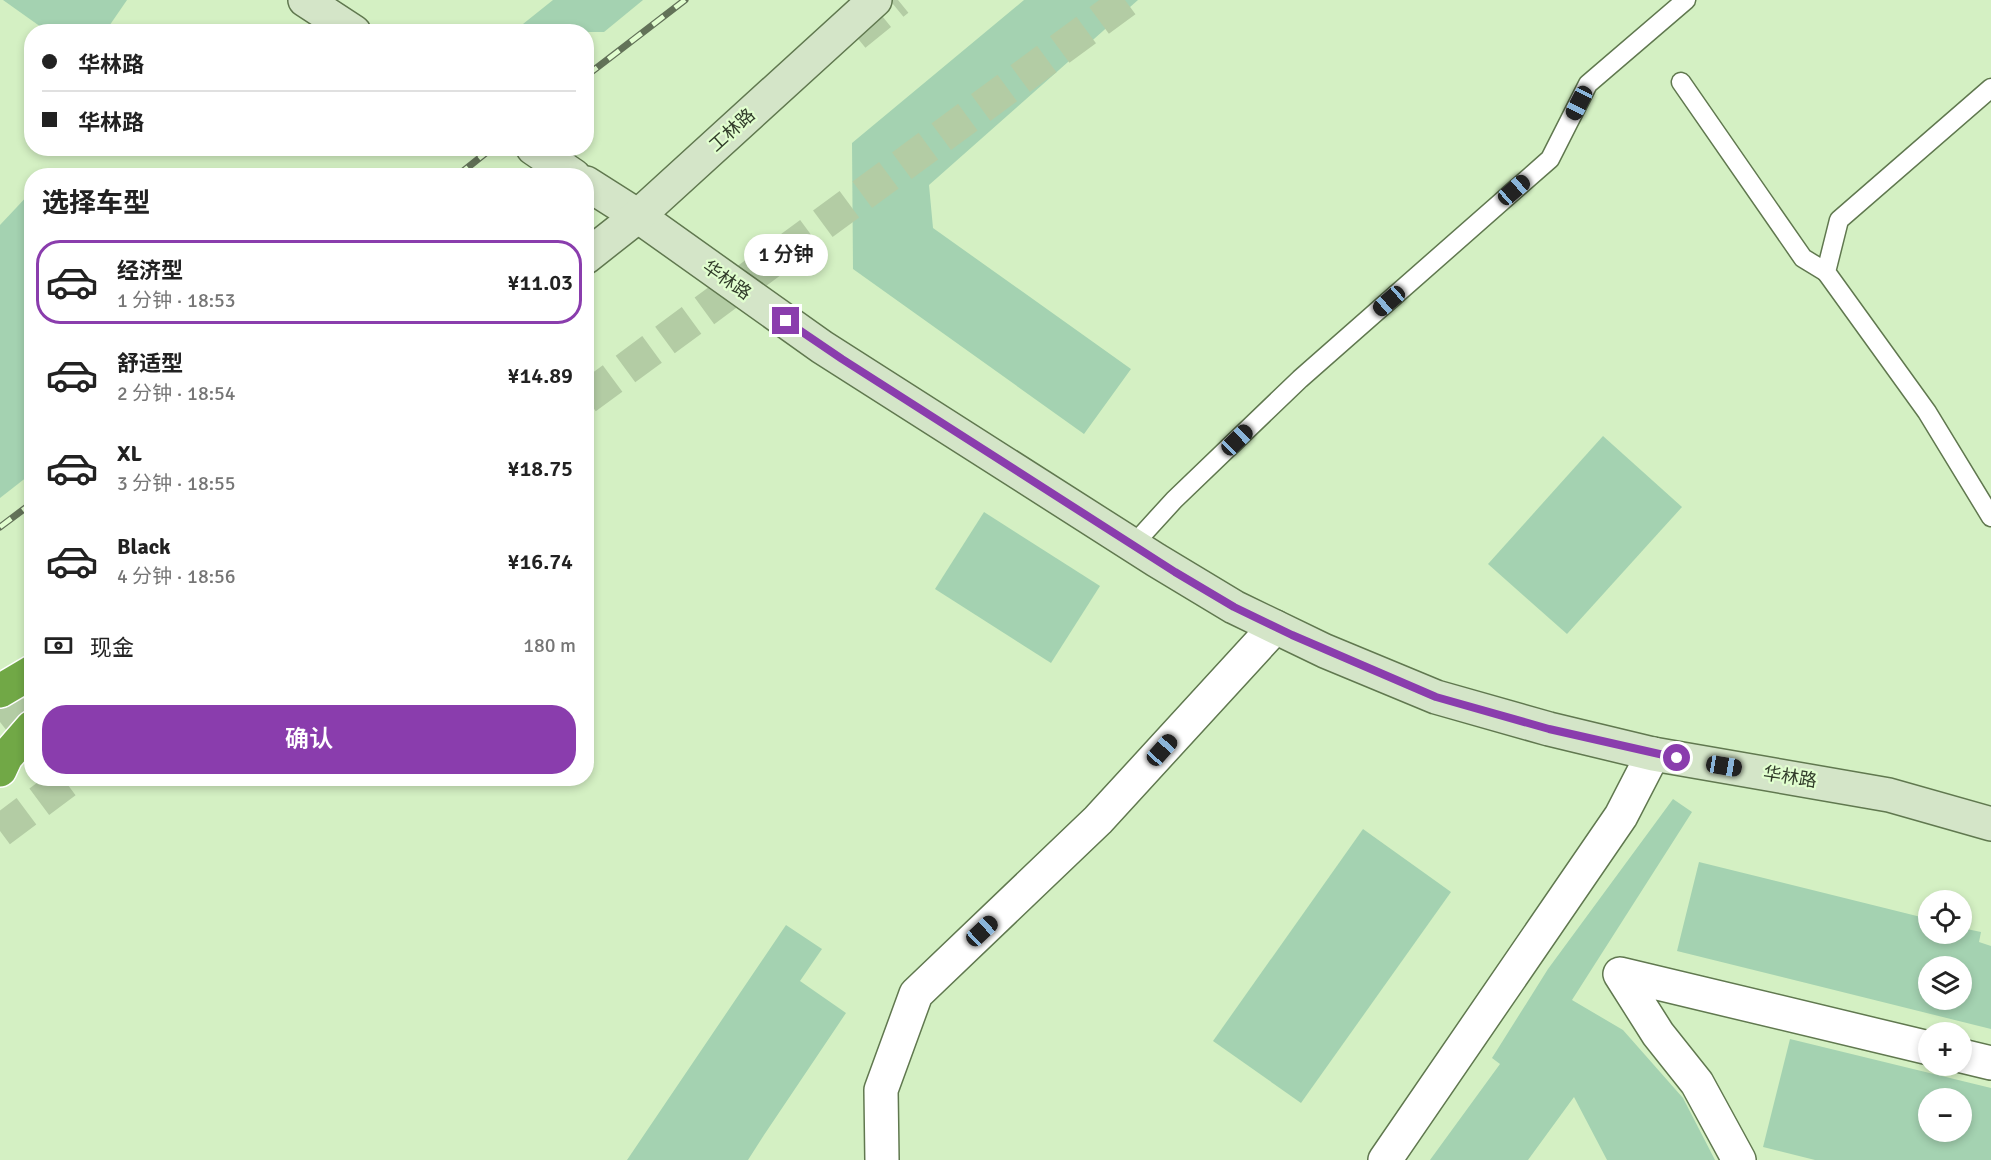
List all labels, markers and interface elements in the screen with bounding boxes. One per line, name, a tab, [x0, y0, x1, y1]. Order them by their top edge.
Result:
text: 华林路	[78, 51, 144, 78]
car	[1563, 83, 1595, 123]
street label: 工林路	[705, 104, 759, 156]
text: 华林路	[78, 109, 144, 136]
car	[1495, 171, 1533, 209]
text: 选择车型	[42, 187, 150, 220]
callout: 1 分钟	[744, 234, 828, 276]
text: 1 分钟	[758, 242, 814, 267]
icon: car	[45, 255, 99, 309]
street label: 华林路	[699, 256, 755, 304]
text: 经济型	[117, 257, 183, 284]
text: ¥11.03	[508, 269, 573, 296]
car	[1370, 282, 1408, 320]
text: 1 分钟 · 18:53	[117, 288, 236, 313]
route end	[772, 307, 799, 334]
icon: car	[45, 348, 99, 402]
text: 舒适型	[117, 350, 183, 377]
text: ¥14.89	[508, 362, 573, 389]
text: 2 分钟 · 18:54	[117, 381, 236, 406]
car	[1218, 421, 1256, 459]
text: XL	[117, 440, 142, 467]
icon: car	[45, 441, 99, 495]
text: ¥18.75	[508, 455, 573, 482]
text: 3 分钟 · 18:55	[117, 471, 236, 496]
text: Black	[117, 533, 171, 560]
icon: car	[45, 534, 99, 588]
text: ¥16.74	[508, 548, 573, 575]
text: 4 分钟 · 18:56	[117, 564, 236, 589]
icon: cash	[42, 629, 75, 662]
text: 180 m	[523, 633, 576, 658]
text: 现金	[90, 634, 134, 661]
button: 确认	[42, 705, 576, 774]
car	[1143, 731, 1181, 769]
route start	[1663, 744, 1690, 771]
car	[1705, 754, 1743, 778]
street label: 华林路	[1762, 762, 1818, 792]
map controls	[1918, 890, 1972, 1142]
button: locate	[1918, 890, 1972, 944]
car	[963, 912, 1001, 950]
button: layers	[1918, 956, 1972, 1010]
button: +	[1918, 1022, 1972, 1076]
button: −	[1918, 1088, 1972, 1142]

